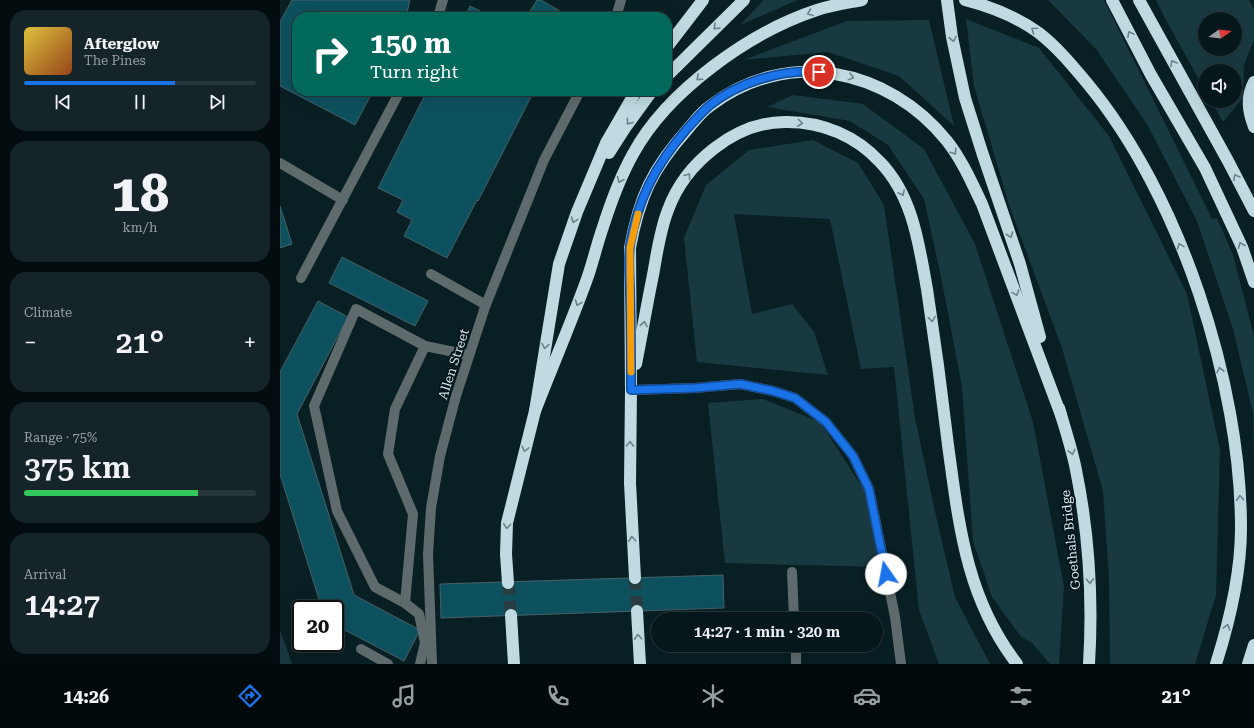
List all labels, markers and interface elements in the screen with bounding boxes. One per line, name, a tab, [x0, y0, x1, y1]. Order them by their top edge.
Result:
one-way arrow	[807, 8, 814, 16]
north arrow	[1198, 12, 1242, 56]
map controls	[1198, 12, 1242, 108]
one-way arrow	[713, 22, 721, 30]
text: 150 m	[370, 27, 451, 60]
icon: right	[304, 28, 356, 80]
one-way arrow	[1032, 28, 1039, 35]
one-way arrow	[1127, 31, 1134, 38]
text: Afterglow	[84, 35, 159, 53]
one-way arrow	[948, 35, 956, 42]
text: The Pines	[84, 53, 146, 68]
pin	[802, 55, 836, 89]
one-way arrow	[1170, 60, 1177, 67]
text: Turn right	[370, 61, 458, 82]
icon: arrive	[808, 61, 830, 83]
button: sound	[1198, 64, 1242, 108]
one-way arrow	[848, 72, 855, 81]
one-way arrow	[696, 73, 703, 80]
icon: previous	[52, 91, 74, 113]
icon: pause	[129, 91, 151, 113]
icon: next	[206, 91, 228, 113]
one-way arrow	[627, 118, 634, 125]
one-way arrow	[797, 118, 803, 127]
one-way arrow	[949, 148, 957, 155]
text: 18	[111, 163, 169, 224]
one-way arrow	[683, 173, 690, 180]
one-way arrow	[1233, 173, 1241, 181]
one-way arrow	[617, 177, 625, 184]
one-way arrow	[897, 189, 905, 197]
one-way arrow	[571, 217, 579, 224]
text: km/h	[123, 220, 157, 235]
one-way arrow	[1005, 231, 1014, 238]
one-way arrow	[1237, 242, 1245, 249]
one-way arrow	[1177, 243, 1185, 250]
one-way arrow	[1012, 289, 1020, 296]
one-way arrow	[574, 299, 582, 306]
text: Climate	[24, 305, 72, 320]
one-way arrow	[927, 316, 936, 323]
one-way arrow	[639, 321, 647, 328]
text: 21°	[116, 325, 164, 360]
street label: Allen Street	[435, 327, 472, 401]
text: −	[24, 330, 36, 355]
text: +	[244, 330, 256, 355]
one-way arrow	[542, 343, 550, 349]
one-way arrow	[1217, 366, 1225, 373]
text: Range · 75%	[24, 430, 97, 445]
one-way arrow	[625, 441, 634, 447]
one-way arrow	[522, 446, 530, 452]
one-way arrow	[1067, 449, 1075, 455]
text: 375 km	[24, 450, 131, 485]
street label: Goethals Bridge	[1058, 489, 1083, 590]
one-way arrow	[1236, 495, 1245, 501]
one-way arrow	[503, 523, 512, 529]
one-way arrow	[628, 536, 637, 542]
position arrow	[865, 553, 907, 595]
text: Arrival	[24, 567, 66, 582]
one-way arrow	[1085, 578, 1094, 584]
text: 14:27	[24, 587, 100, 622]
speed limit sign: 20	[292, 600, 344, 652]
text: 14:27 · 1 min · 320 m	[694, 623, 840, 641]
one-way arrow	[1222, 623, 1231, 630]
one-way arrow	[634, 634, 643, 640]
icon: directions	[236, 682, 264, 710]
icon: music	[390, 682, 418, 710]
icon: phone	[544, 682, 572, 710]
icon: climate	[699, 682, 727, 710]
icon: car	[853, 682, 881, 710]
icon: filters	[1007, 682, 1035, 710]
text: 14:26	[63, 686, 109, 707]
text: 21°	[1162, 686, 1191, 707]

